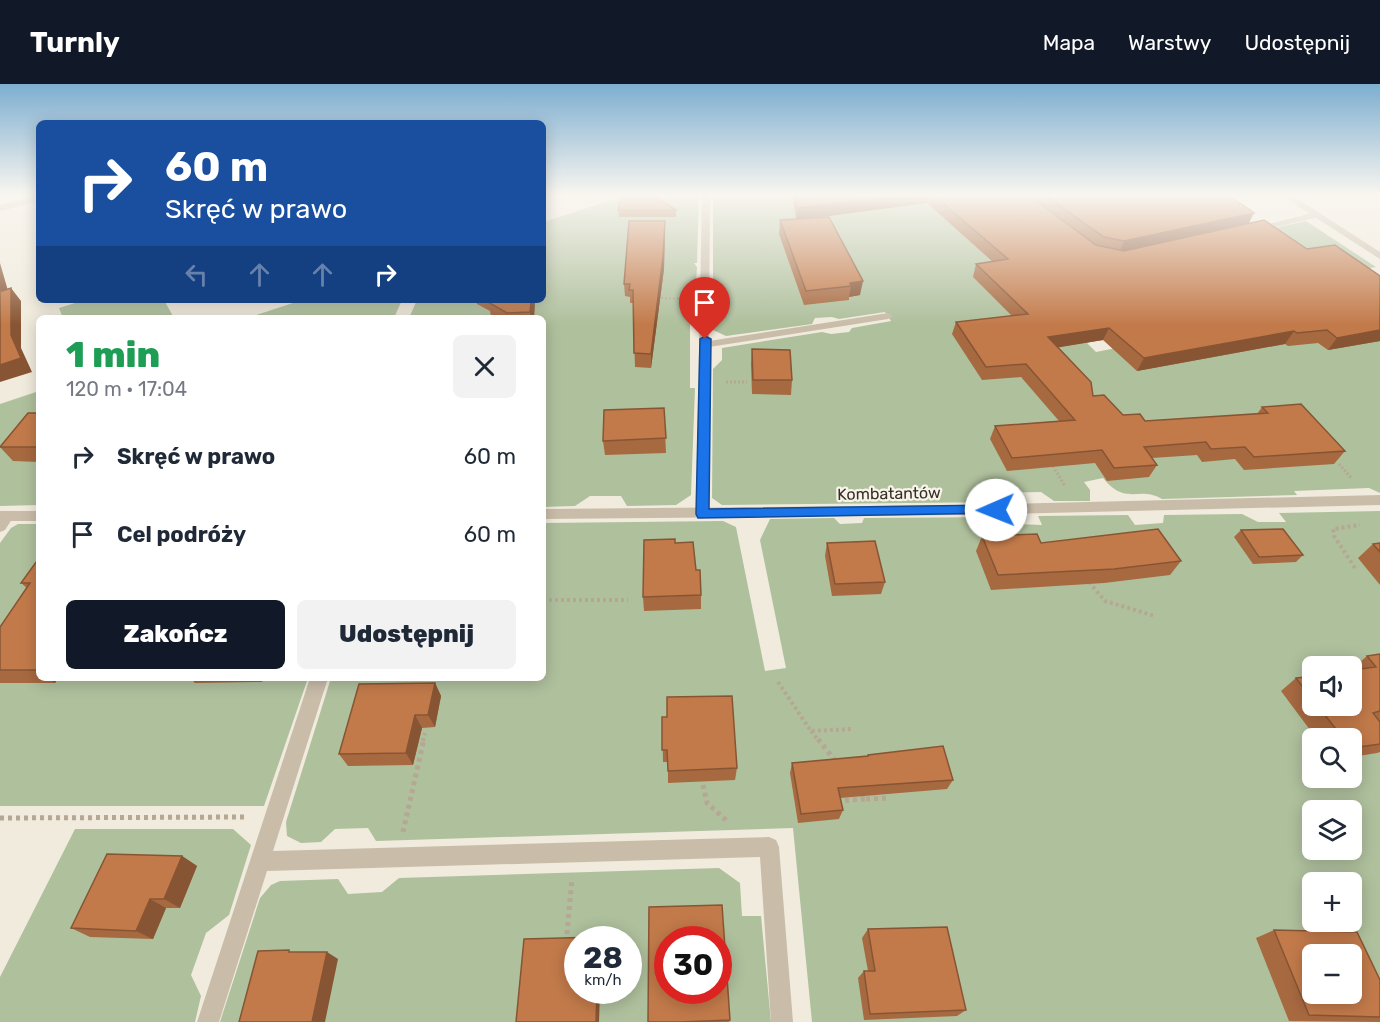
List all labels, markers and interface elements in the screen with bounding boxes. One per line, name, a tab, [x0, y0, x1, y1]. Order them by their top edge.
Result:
text: Turnly	[30, 26, 120, 59]
text: Mapa	[1043, 30, 1095, 55]
text: Warstwy	[1128, 30, 1211, 55]
text: Udostępnij	[1244, 30, 1350, 55]
text: 60 m	[165, 142, 268, 192]
icon: right	[66, 144, 144, 222]
text: Skręć w prawo	[165, 193, 347, 225]
icon: left	[180, 258, 213, 291]
icon: ahead	[243, 258, 276, 291]
icon: ahead	[306, 258, 339, 291]
icon: right	[369, 258, 402, 291]
pin	[679, 277, 730, 339]
icon: arrive	[688, 286, 721, 319]
text: 1 min	[66, 333, 160, 376]
button: close	[453, 335, 516, 398]
text: 120 m · 17:04	[66, 377, 187, 401]
icon: right	[66, 440, 99, 473]
text: Skręć w prawo	[117, 443, 275, 470]
text: 60 m	[464, 443, 516, 470]
position arrow	[964, 478, 1028, 542]
street label: Kombatantów	[837, 483, 941, 504]
icon: arrive	[66, 518, 99, 551]
text: Cel podróży	[117, 521, 246, 548]
text: 60 m	[464, 521, 516, 548]
button: Zakończ	[66, 600, 285, 669]
button: Udostępnij	[297, 600, 516, 669]
map controls	[1302, 656, 1362, 1004]
button: sound	[1302, 656, 1362, 716]
button: search	[1302, 728, 1362, 788]
button: layers	[1302, 800, 1362, 860]
button: +	[1302, 872, 1362, 932]
speed limit sign: 30	[654, 926, 732, 1004]
text: 28	[583, 940, 623, 976]
button: −	[1302, 944, 1362, 1004]
text: km/h	[584, 971, 622, 989]

